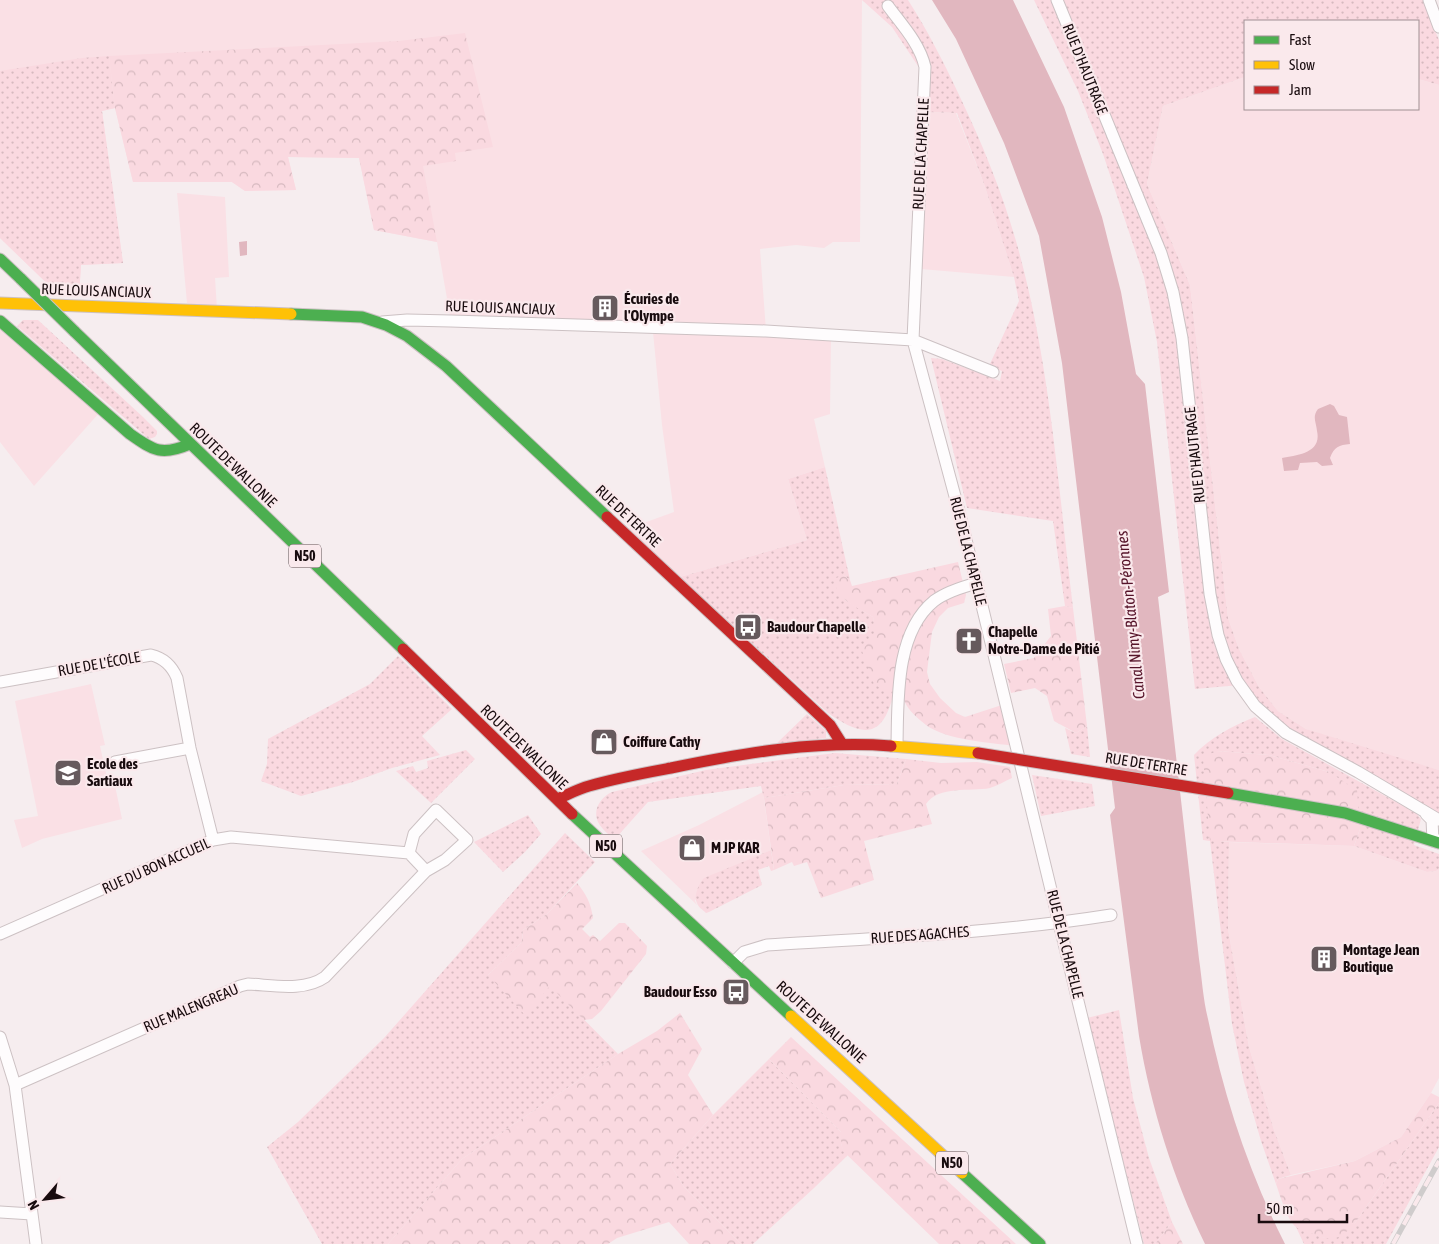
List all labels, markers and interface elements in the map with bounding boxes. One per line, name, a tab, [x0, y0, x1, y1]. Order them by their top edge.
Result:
legend	[1244, 20, 1419, 110]
street label: RUE D'HAUTRAGE	[1060, 21, 1112, 117]
text: Fast	[1289, 31, 1311, 48]
text: Slow	[1289, 56, 1315, 73]
text: Jam	[1289, 81, 1312, 98]
street label: RUE DE LA CHAPELLE	[909, 97, 932, 210]
street label: RUE LOUIS ANCIAUX	[41, 280, 151, 301]
place label: Écuries de l'Olympe	[624, 290, 679, 324]
building icon: Écuries de l'Olympe	[590, 293, 620, 323]
street label: RUE LOUIS ANCIAUX	[445, 297, 555, 318]
street label: RUE D'HAUTRAGE	[1181, 406, 1208, 504]
street label: ROUTE DE WALLONIE	[186, 419, 281, 511]
street label: RUE DE TERTRE	[592, 481, 665, 550]
street label: RUE DE LA CHAPELLE	[947, 495, 990, 608]
water label: Canal Nimy-Blaton-Péronnes	[1112, 529, 1149, 700]
road number: N50	[289, 544, 321, 568]
bus stop icon: Baudour Chapelle	[733, 612, 763, 642]
place label: Baudour Chapelle	[767, 618, 866, 635]
place label: Chapelle Notre-Dame de Pitié	[988, 623, 1100, 657]
church icon: Chapelle Notre-Dame de Pitié	[954, 626, 984, 656]
street label: RUE DE L'ÉCOLE	[57, 648, 142, 679]
street label: ROUTE DE WALLONIE	[477, 701, 572, 793]
shop icon: Coiffure Cathy	[589, 727, 619, 757]
place label: Coiffure Cathy	[623, 733, 701, 750]
street label: RUE DE TERTRE	[1104, 749, 1189, 778]
place label: Ecole des Sartiaux	[87, 755, 139, 789]
school or university icon: Ecole des Sartiaux	[53, 758, 83, 788]
shop icon: M JP KAR	[677, 833, 707, 863]
street label: RUE DU BON ACCUEIL	[99, 834, 213, 897]
road number: N50	[590, 834, 622, 858]
place label: M JP KAR	[711, 839, 760, 856]
street label: RUE DE LA CHAPELLE	[1044, 888, 1087, 1001]
street label: RUE DES AGACHES	[870, 923, 970, 946]
place label: Montage Jean Boutique	[1343, 941, 1420, 975]
building icon: Montage Jean Boutique	[1309, 944, 1339, 974]
bus stop icon: Baudour Esso	[721, 977, 751, 1007]
street label: ROUTE DE WALLONIE	[773, 977, 870, 1066]
street label: RUE MALENGREAU	[141, 980, 241, 1035]
place label: Baudour Esso	[644, 983, 717, 1000]
road number: N50	[936, 1152, 968, 1174]
north arrow	[20, 1174, 70, 1224]
scale bar	[1259, 1192, 1346, 1224]
text: N	[25, 1198, 43, 1213]
text: 50 m	[1266, 1200, 1293, 1217]

